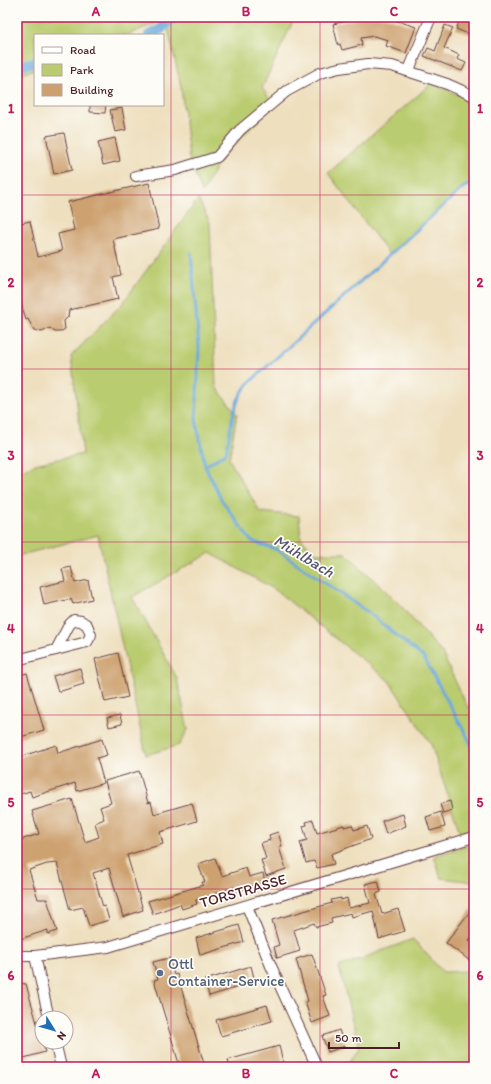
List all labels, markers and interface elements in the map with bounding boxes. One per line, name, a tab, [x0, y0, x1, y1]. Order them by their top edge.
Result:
text: A	[91, 4, 101, 19]
text: B	[242, 4, 251, 19]
text: C	[390, 4, 399, 19]
legend	[34, 34, 164, 106]
text: Road	[70, 43, 96, 57]
text: Park	[70, 63, 94, 77]
text: Building	[70, 83, 114, 97]
text: 1	[8, 101, 14, 116]
text: 1	[477, 101, 483, 116]
text: 2	[8, 275, 15, 290]
text: 2	[477, 275, 484, 290]
text: 3	[7, 448, 15, 463]
text: 3	[476, 448, 484, 463]
water label: Mühlbach	[270, 531, 338, 582]
text: 4	[7, 621, 15, 636]
text: 4	[476, 621, 484, 636]
text: 5	[8, 795, 15, 810]
text: 5	[477, 795, 484, 810]
street label: TORSTRASSE	[198, 870, 288, 912]
place label: Ottl Container-Service	[168, 955, 284, 990]
text: 6	[8, 968, 15, 983]
marker: Ottl Container-Service	[155, 968, 165, 978]
text: 6	[477, 968, 484, 983]
north arrow	[34, 1010, 74, 1050]
scale bar	[329, 1024, 399, 1050]
text: N	[54, 1029, 69, 1043]
text: 50 m	[335, 1031, 361, 1045]
text: A	[91, 1066, 101, 1081]
text: B	[242, 1066, 251, 1081]
text: C	[390, 1066, 399, 1081]

